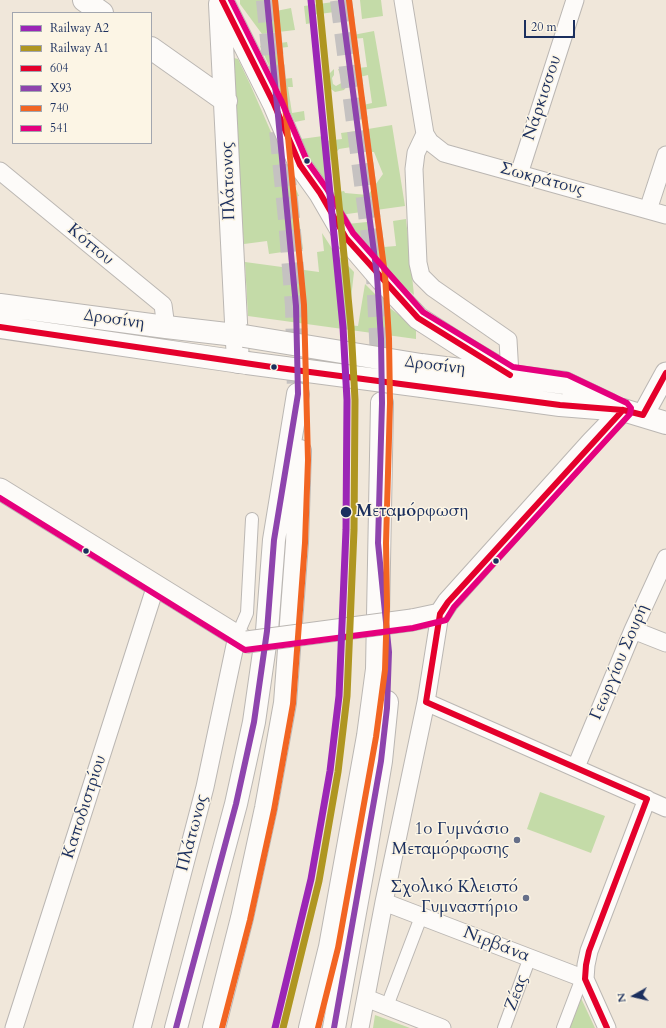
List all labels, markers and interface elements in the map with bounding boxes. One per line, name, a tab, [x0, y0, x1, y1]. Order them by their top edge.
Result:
legend	[12, 12, 152, 144]
scale bar	[526, 12, 577, 38]
text: 20 m	[531, 19, 557, 35]
text: Railway A2	[50, 20, 109, 36]
text: Railway A1	[50, 40, 109, 56]
street label: Νάρκισσου	[520, 53, 566, 143]
text: 604	[50, 60, 68, 76]
text: X93	[50, 80, 72, 96]
text: 740	[50, 100, 68, 116]
text: 541	[50, 120, 68, 136]
street label: Πλάτωνος	[217, 141, 241, 221]
unlabelled marker	[302, 156, 312, 166]
street label: Σωκράτους	[498, 159, 586, 201]
street label: Κόττου	[63, 220, 117, 270]
street label: Δροσίνη	[82, 306, 146, 334]
street label: Δροσίνη	[404, 352, 466, 380]
unlabelled marker	[269, 362, 279, 372]
place label: Μεταμόρφωση	[356, 502, 468, 522]
marker: Μεταμόρφωση	[339, 505, 353, 519]
unlabelled marker	[81, 546, 91, 556]
unlabelled marker	[491, 556, 501, 566]
street label: Γεωργίου Σουρή	[586, 601, 654, 723]
street label: Καποδιστρίου	[59, 753, 111, 861]
street label: Πλάτωνος	[173, 792, 213, 874]
place label: 1ο Γυμνάσιο Μεταμόρφωσης	[391, 820, 509, 860]
marker: 1ο Γυμνάσιο Μεταμόρφωσης	[512, 835, 522, 845]
place label: Σχολικό Κλειστό Γυμναστήριο	[390, 878, 518, 918]
marker: Σχολικό Κλειστό Γυμναστήριο	[521, 893, 531, 903]
street label: Νιρβάνα	[460, 923, 532, 967]
street label: Ζέας	[501, 972, 533, 1014]
north arrow	[614, 976, 654, 1016]
text: N	[614, 992, 630, 1004]

